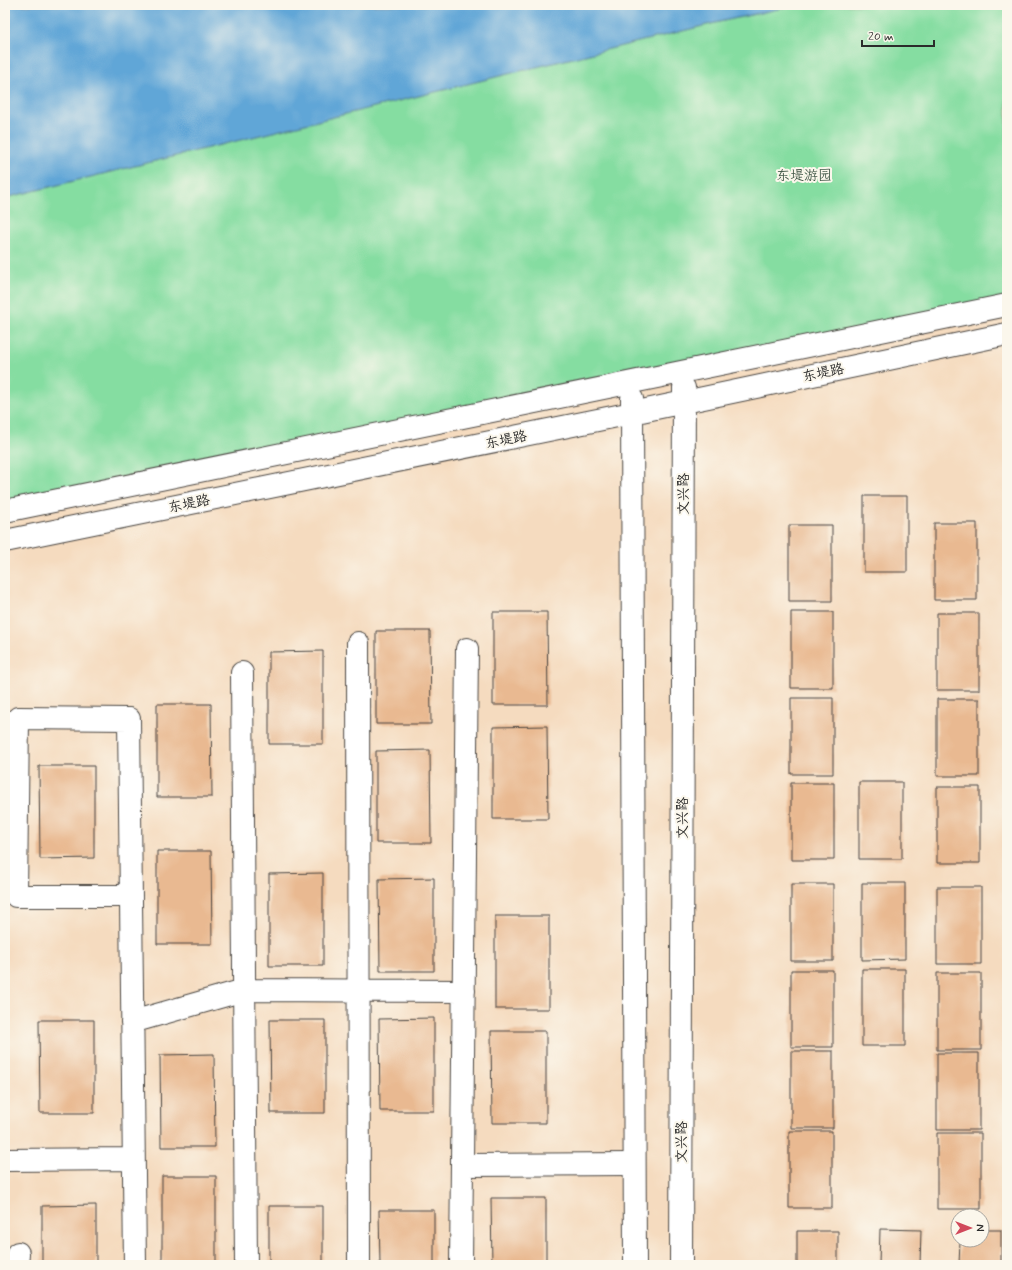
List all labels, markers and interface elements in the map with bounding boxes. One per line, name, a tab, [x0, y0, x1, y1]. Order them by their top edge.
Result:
scale bar	[862, 22, 934, 48]
text: 20 m	[868, 29, 894, 45]
park label: 东堤游园	[776, 167, 832, 185]
street label: 东堤路	[801, 360, 846, 386]
street label: 东堤路	[484, 427, 529, 453]
street label: 文兴路	[675, 473, 693, 515]
street label: 东堤路	[167, 491, 212, 517]
street label: 文兴路	[674, 797, 692, 839]
street label: 文兴路	[673, 1121, 691, 1163]
north arrow	[950, 1208, 990, 1248]
text: N	[972, 1224, 986, 1232]

